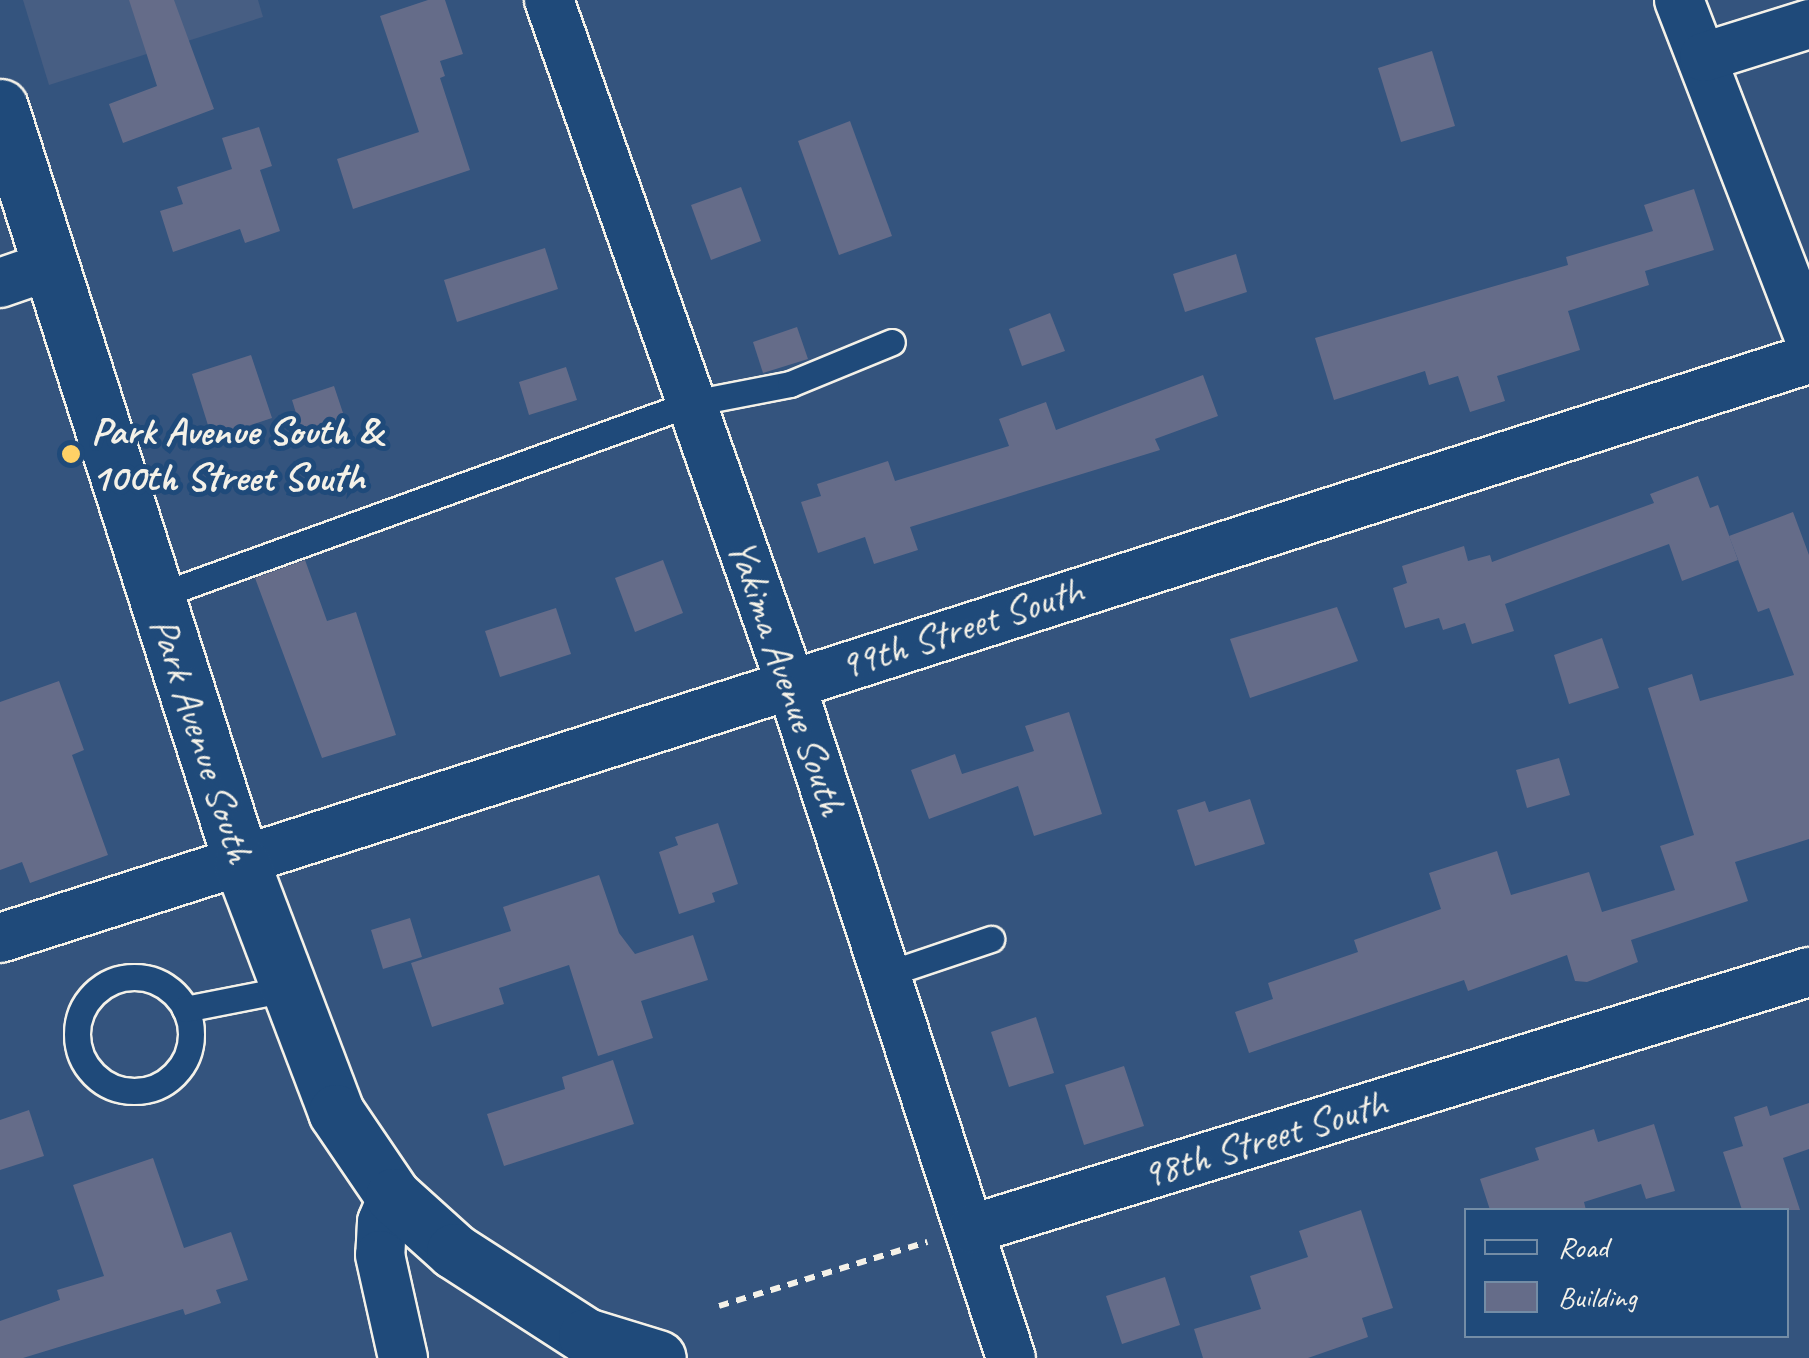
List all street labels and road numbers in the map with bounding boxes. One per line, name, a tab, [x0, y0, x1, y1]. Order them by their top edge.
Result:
street label: Yakima Avenue South	[717, 533, 857, 821]
street label: 99th Street South	[833, 566, 1089, 690]
street label: Park Avenue South	[140, 612, 264, 868]
street label: 98th Street South	[1136, 1079, 1392, 1199]

